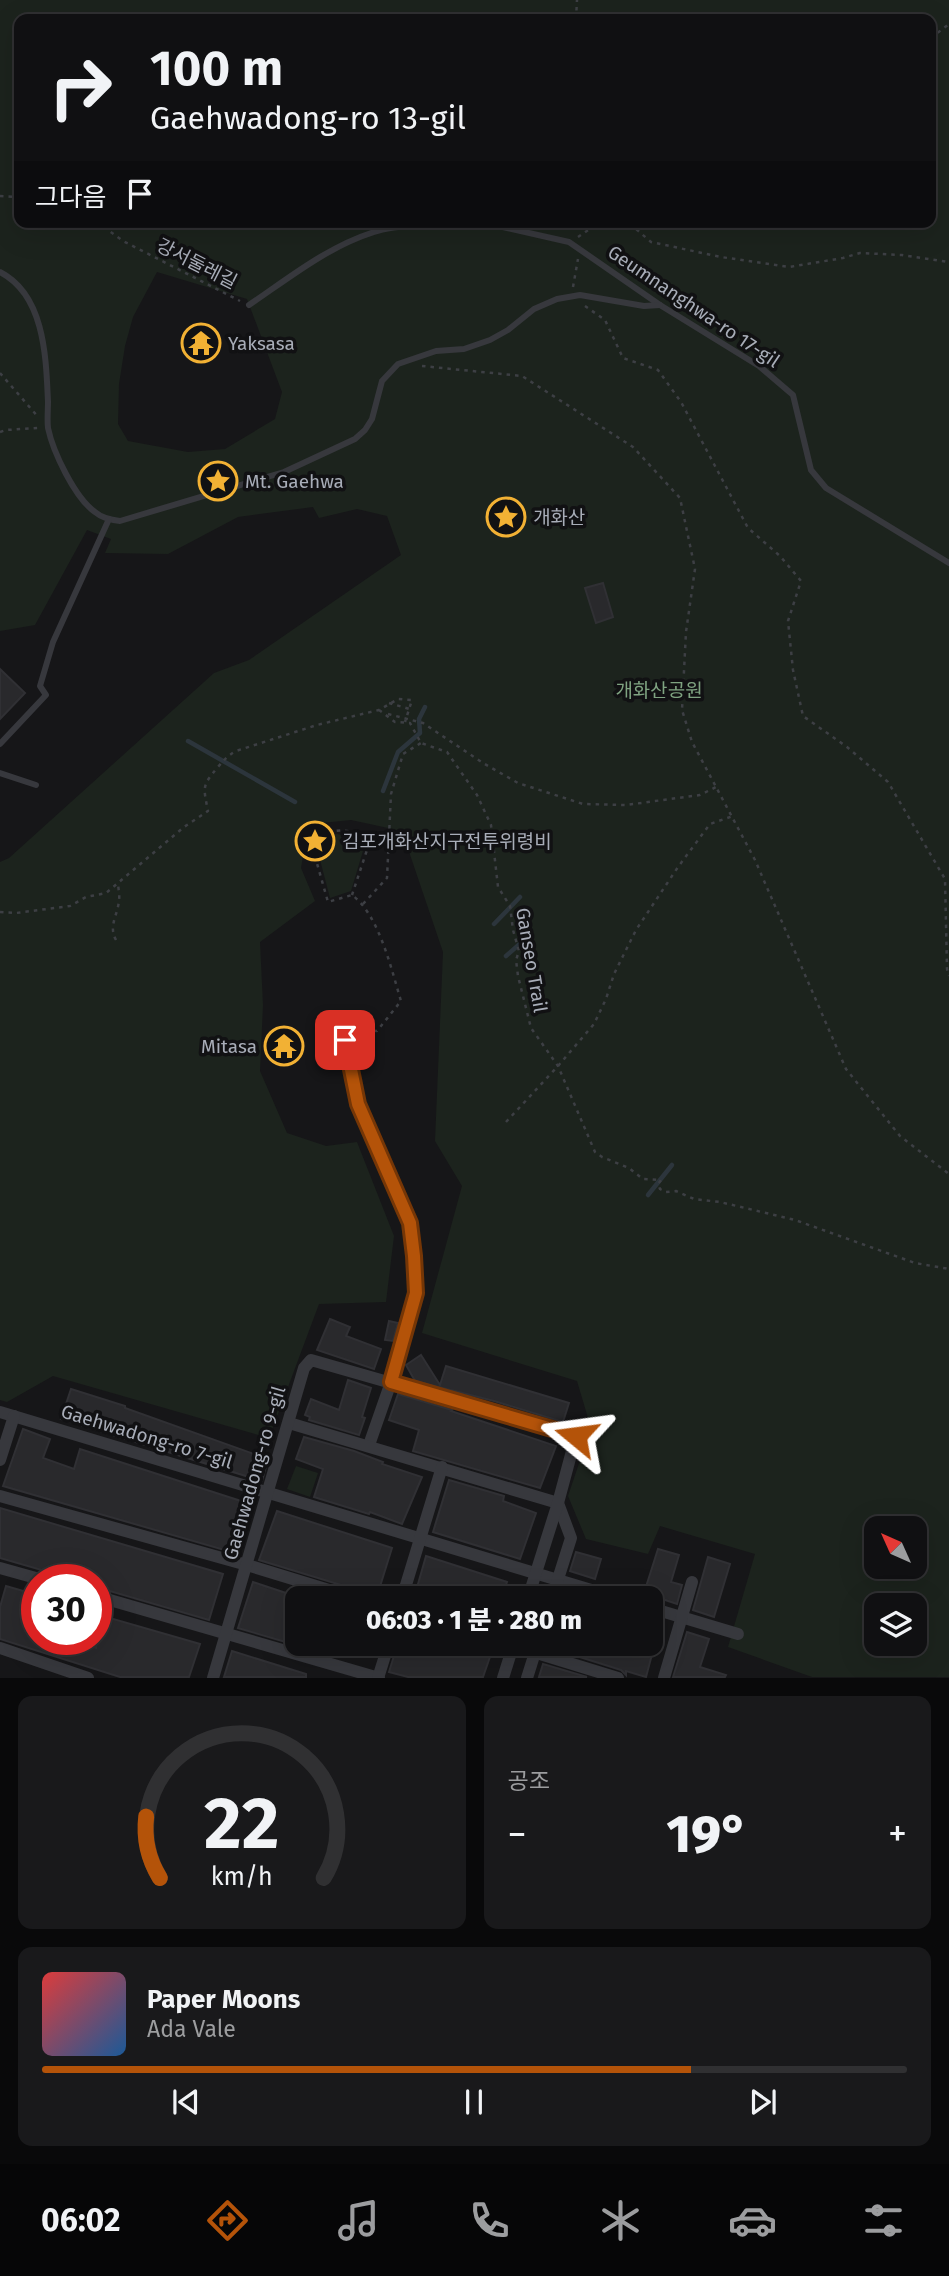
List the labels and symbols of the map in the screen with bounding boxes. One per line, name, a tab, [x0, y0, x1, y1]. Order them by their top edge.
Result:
street label: 강서둘레길	[153, 233, 241, 294]
street label: Geumnanghwa-ro 17-gil	[603, 240, 784, 373]
temple icon: Yaksasa	[180, 322, 222, 364]
place label: Yaksasa	[228, 332, 295, 355]
place icon: Mt. Gaehwa	[197, 460, 239, 502]
place label: Mt. Gaehwa	[245, 470, 344, 493]
place icon: 개화산	[485, 496, 527, 538]
place label: 개화산	[533, 506, 585, 529]
park label: 개화산공원	[615, 679, 703, 702]
place icon: 김포개화산지구전투위령비	[294, 820, 336, 862]
place label: 김포개화산지구전투위령비	[342, 830, 552, 853]
street label: Ganseo Trail	[511, 906, 552, 1015]
pin	[315, 1010, 375, 1070]
temple icon: Mitasa	[263, 1025, 305, 1067]
place label: Mitasa	[201, 1035, 257, 1058]
street label: Gaehwadong-ro 9-gil	[219, 1383, 290, 1563]
street label: Gaehwadong-ro 7-gil	[58, 1399, 236, 1474]
position arrow	[539, 1399, 613, 1473]
north arrow	[864, 1516, 928, 1578]
speed limit sign: 30	[21, 1564, 112, 1655]

